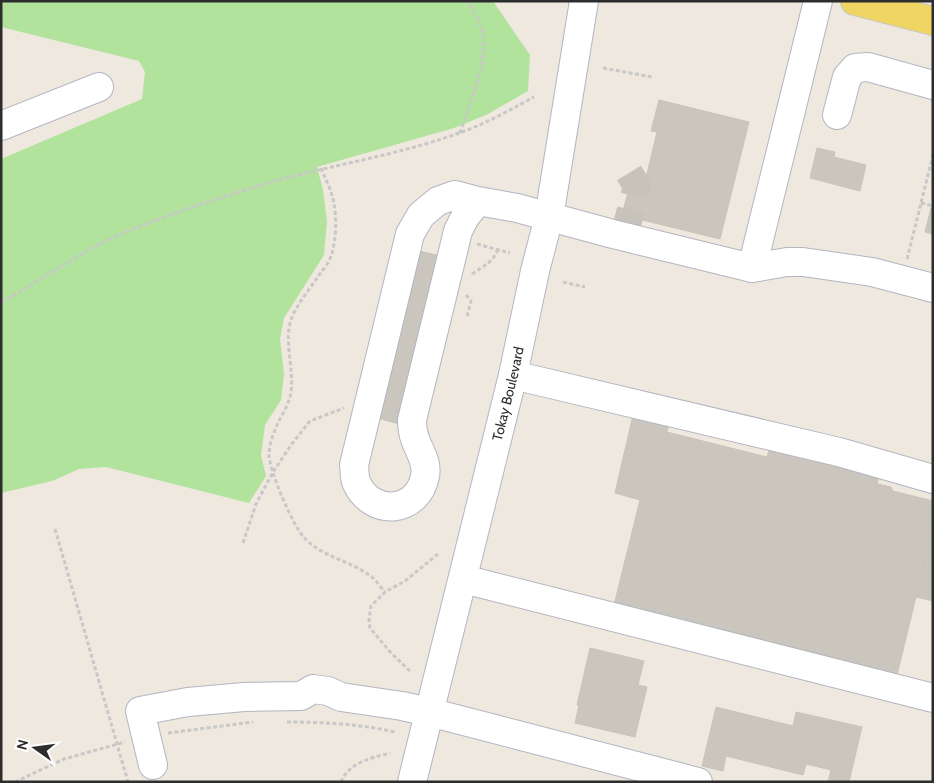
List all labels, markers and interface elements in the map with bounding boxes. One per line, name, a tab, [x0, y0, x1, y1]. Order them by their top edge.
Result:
street label: Tokay Boulevard	[488, 345, 528, 443]
north arrow	[10, 723, 60, 773]
text: N	[12, 738, 32, 752]

